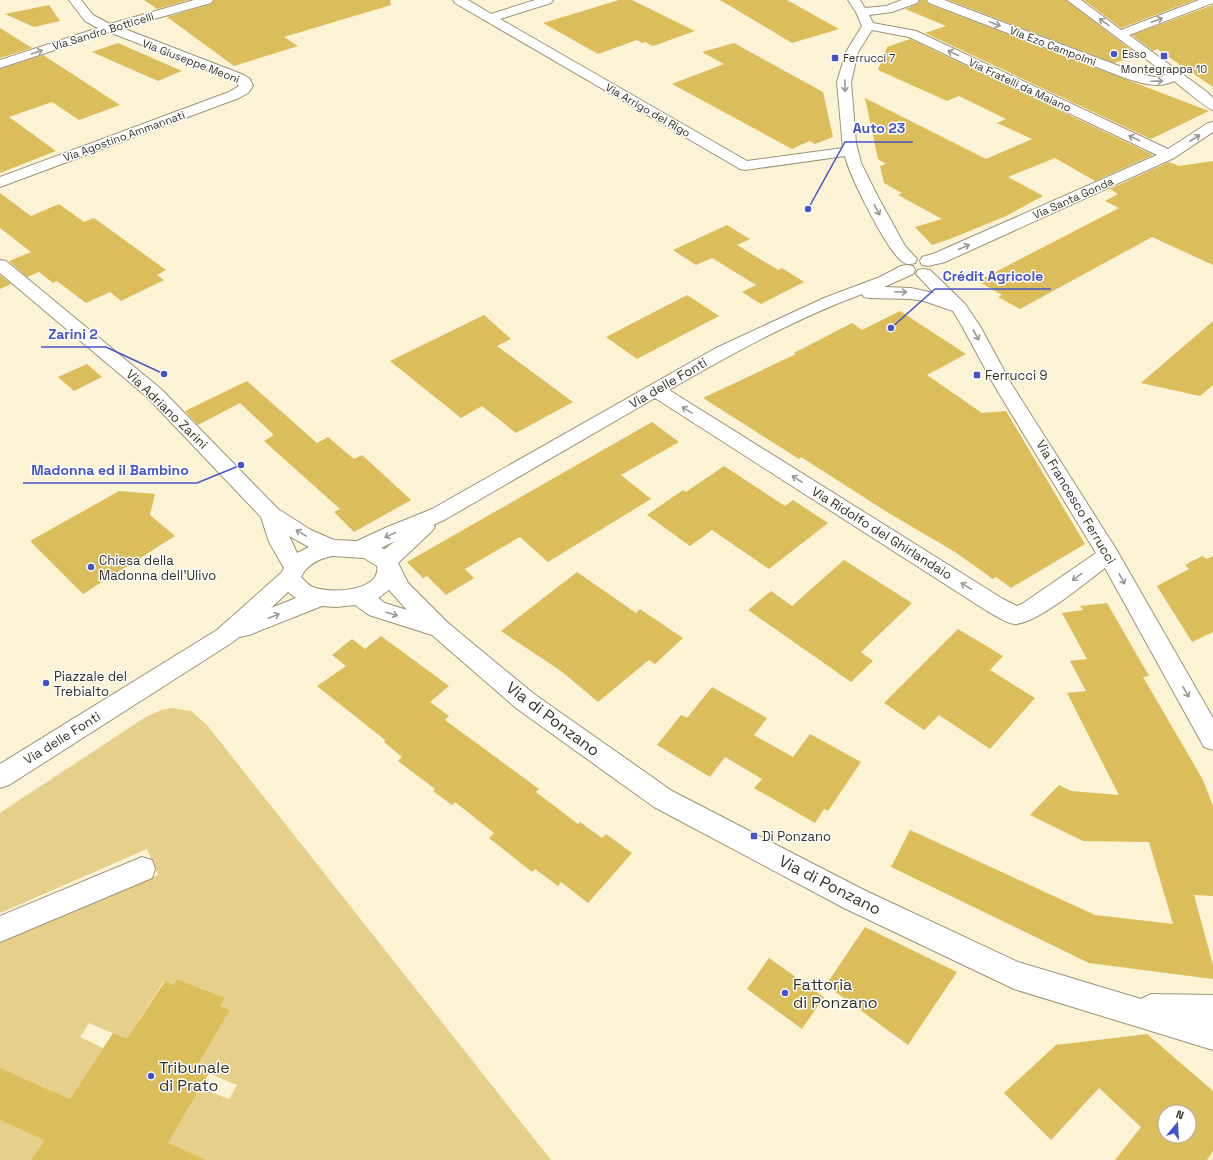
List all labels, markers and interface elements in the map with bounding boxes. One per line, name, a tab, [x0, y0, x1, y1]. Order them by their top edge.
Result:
street label: Via Sandro Botticelli	[50, 9, 156, 53]
one-way arrow	[1151, 16, 1163, 24]
one-way arrow	[1099, 18, 1110, 26]
one-way arrow	[989, 20, 1001, 28]
street label: Via Ezo Campolmi	[1008, 23, 1099, 69]
street label: Via Giuseppe Meoni	[140, 36, 242, 86]
one-way arrow	[31, 47, 43, 55]
place label: Esso	[1122, 47, 1147, 61]
one-way arrow	[947, 49, 959, 56]
marker: Esso	[1109, 49, 1119, 59]
place label: Ferrucci 7	[843, 51, 895, 65]
marker: Montegrappa 10	[1159, 51, 1169, 61]
marker: Ferrucci 7	[830, 53, 840, 63]
street label: Via Fratelli da Maiano	[967, 55, 1074, 115]
place label: Montegrappa 10	[1121, 62, 1207, 76]
one-way arrow	[1150, 77, 1163, 84]
one-way arrow	[841, 79, 849, 92]
street label: Via Arrigo del Rigo	[603, 80, 693, 140]
street label: Via Agostino Ammannati	[61, 107, 187, 165]
callout: Auto 23	[845, 116, 913, 142]
text: Auto 23	[853, 119, 905, 137]
one-way arrow	[1189, 133, 1201, 141]
one-way arrow	[1128, 134, 1140, 141]
street label: Via Santa Gonda	[1031, 174, 1116, 222]
one-way arrow	[874, 204, 881, 216]
one-way arrow	[958, 243, 970, 250]
callout: Crédit Agricole	[935, 263, 1051, 289]
text: Crédit Agricole	[943, 267, 1043, 285]
one-way arrow	[894, 288, 907, 296]
callout: Zarini 2	[41, 321, 106, 347]
text: Zarini 2	[48, 325, 98, 343]
one-way arrow	[973, 329, 980, 341]
street label: Via delle Fonti	[626, 354, 710, 412]
street label: Via Adriano Zarini	[122, 366, 212, 452]
place label: Ferrucci 9	[985, 367, 1047, 384]
marker: Ferrucci 9	[972, 370, 982, 380]
one-way arrow	[681, 405, 693, 413]
street label: Via Francesco Ferrucci	[1032, 437, 1120, 567]
callout: Madonna ed il Bambino	[23, 457, 197, 483]
text: Madonna ed il Bambino	[31, 461, 189, 479]
one-way arrow	[791, 475, 803, 483]
street label: Via Ridolfo del Ghirlandaio	[808, 483, 956, 583]
one-way arrow	[295, 528, 307, 536]
one-way arrow	[385, 532, 397, 539]
place label: Chiesa della Madonna dell'Ulivo	[99, 552, 216, 584]
marker: Chiesa della Madonna dell'Ulivo	[86, 562, 96, 572]
one-way arrow	[1071, 573, 1082, 581]
one-way arrow	[1119, 573, 1127, 585]
one-way arrow	[960, 582, 972, 590]
one-way arrow	[268, 611, 280, 619]
one-way arrow	[385, 611, 398, 618]
place label: Piazzale del Trebialto	[54, 668, 127, 700]
street label: Via di Ponzano	[502, 677, 604, 761]
marker: Piazzale del Trebialto	[41, 678, 51, 688]
one-way arrow	[1183, 686, 1190, 698]
street label: Via delle Fonti	[20, 708, 104, 768]
place label: Di Ponzano	[762, 828, 831, 845]
marker: Di Ponzano	[749, 831, 759, 841]
street label: Via di Ponzano	[775, 850, 885, 920]
place label: Fattoria di Ponzano	[793, 974, 878, 1013]
marker: Fattoria di Ponzano	[780, 988, 790, 998]
place label: Tribunale di Prato	[159, 1057, 230, 1096]
marker: Tribunale di Prato	[146, 1071, 156, 1081]
north arrow	[1157, 1104, 1197, 1144]
text: N	[1174, 1107, 1186, 1122]

